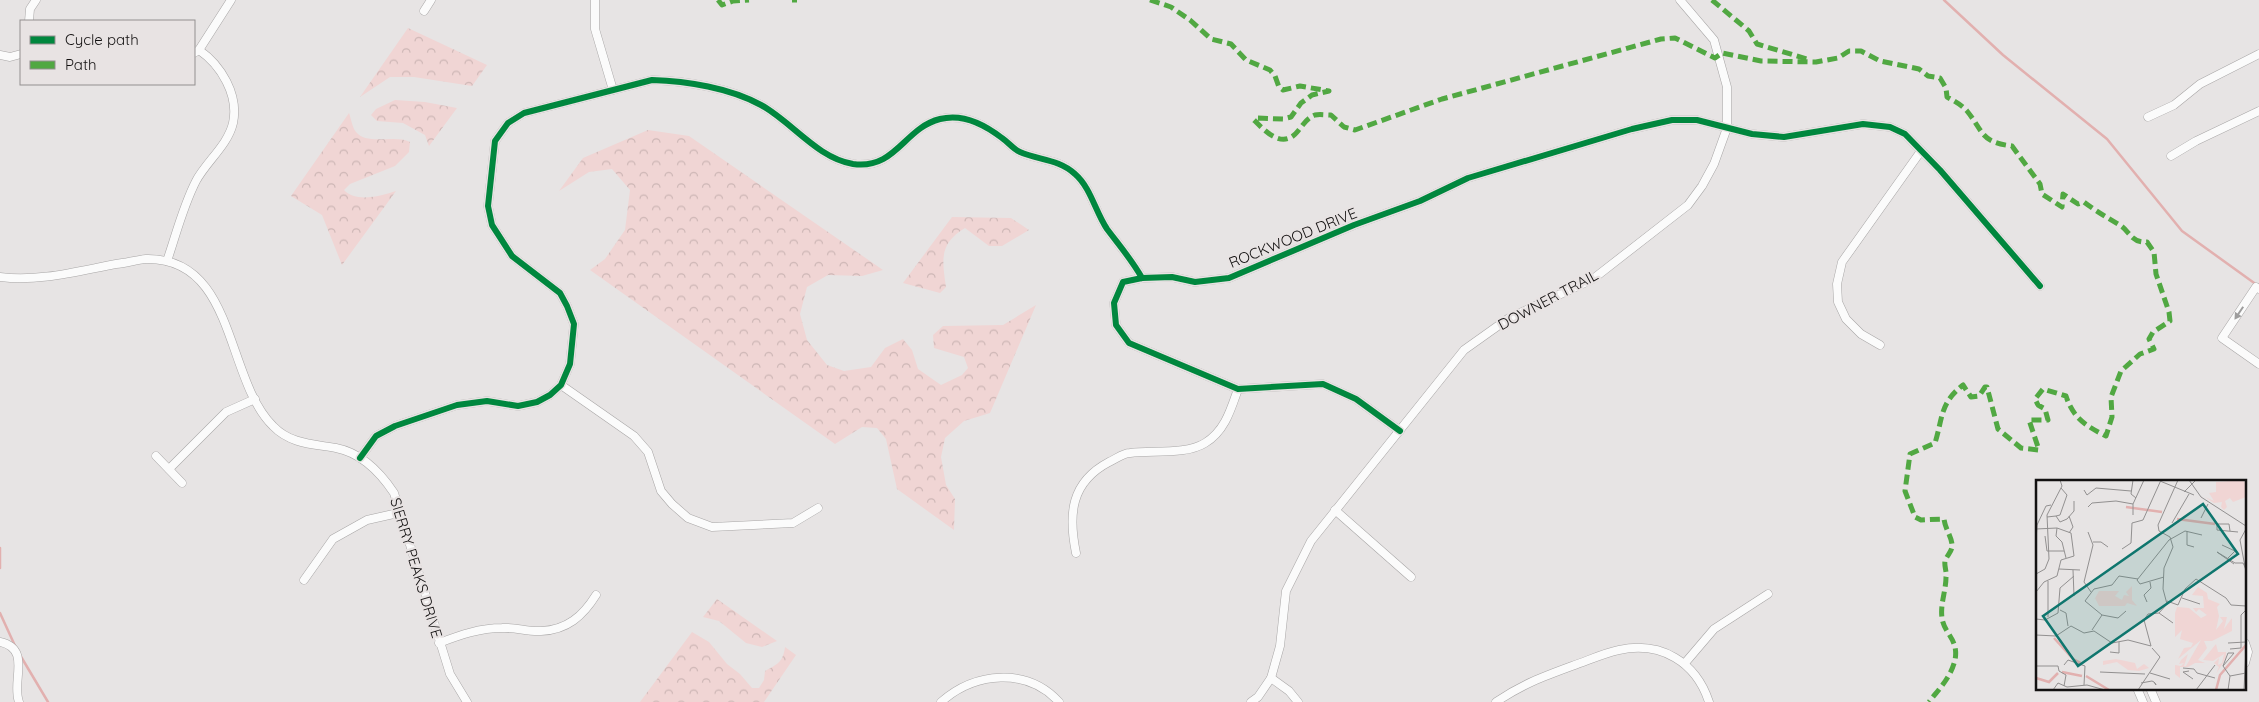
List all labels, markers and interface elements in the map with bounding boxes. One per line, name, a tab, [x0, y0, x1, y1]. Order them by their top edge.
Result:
legend	[20, 20, 195, 85]
text: Cycle path	[65, 30, 139, 49]
text: Path	[65, 55, 97, 74]
street label: ROCKWOOD DRIVE	[1226, 203, 1360, 272]
street label: DOWNER TRAIL	[1494, 265, 1601, 334]
one-way arrow	[2234, 306, 2244, 319]
inset map	[2036, 480, 2246, 690]
street label: SIERRY PEAKS DRIVE	[386, 495, 447, 640]

